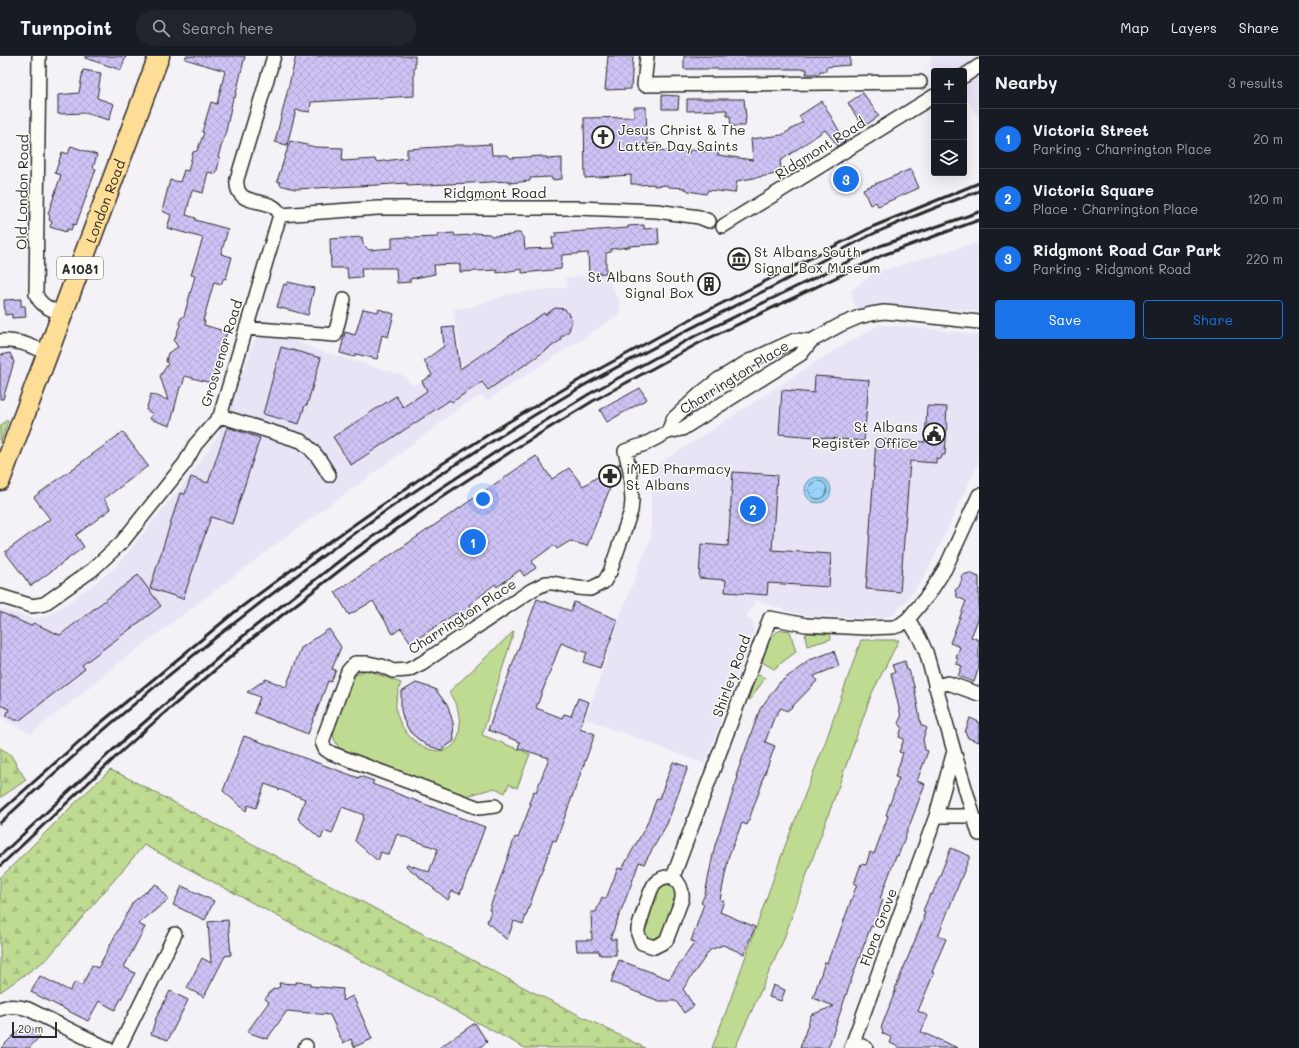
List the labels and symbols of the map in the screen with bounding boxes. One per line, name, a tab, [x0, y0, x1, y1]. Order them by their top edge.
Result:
street label: Ridgmont Road	[771, 113, 869, 183]
place label: Jesus Christ & The Latter Day Saints	[618, 120, 746, 155]
church icon: Jesus Christ & The Latter Day Saints	[590, 124, 616, 150]
street label: Old London Road	[11, 134, 33, 250]
street label: London Road	[80, 156, 129, 245]
pin: 3	[833, 164, 859, 194]
street label: Ridgmont Road	[444, 183, 547, 202]
place label: St Albans South Signal Box Museum	[754, 242, 880, 277]
museum icon: St Albans South Signal Box Museum	[726, 246, 752, 272]
road number: A1081	[57, 257, 103, 279]
place label: St Albans South Signal Box	[588, 267, 694, 302]
building icon: St Albans South Signal Box	[696, 271, 722, 297]
street label: Grosvenor Road	[196, 297, 246, 409]
street label: Charrington Place	[676, 336, 792, 418]
place label: St Albans Register Office	[812, 417, 918, 452]
public building icon: St Albans Register Office	[921, 421, 947, 447]
place label: iMED Pharmacy St Albans	[626, 459, 731, 494]
pharmacy icon: iMED Pharmacy St Albans	[597, 463, 623, 489]
your location	[473, 489, 493, 509]
pin: 2	[740, 494, 766, 524]
pin: 1	[460, 527, 486, 557]
street label: Charrington Place	[404, 574, 520, 658]
street label: Shirley Road	[707, 632, 755, 720]
street label: Flora Grove	[855, 885, 901, 969]
scale bar	[12, 1020, 57, 1039]

